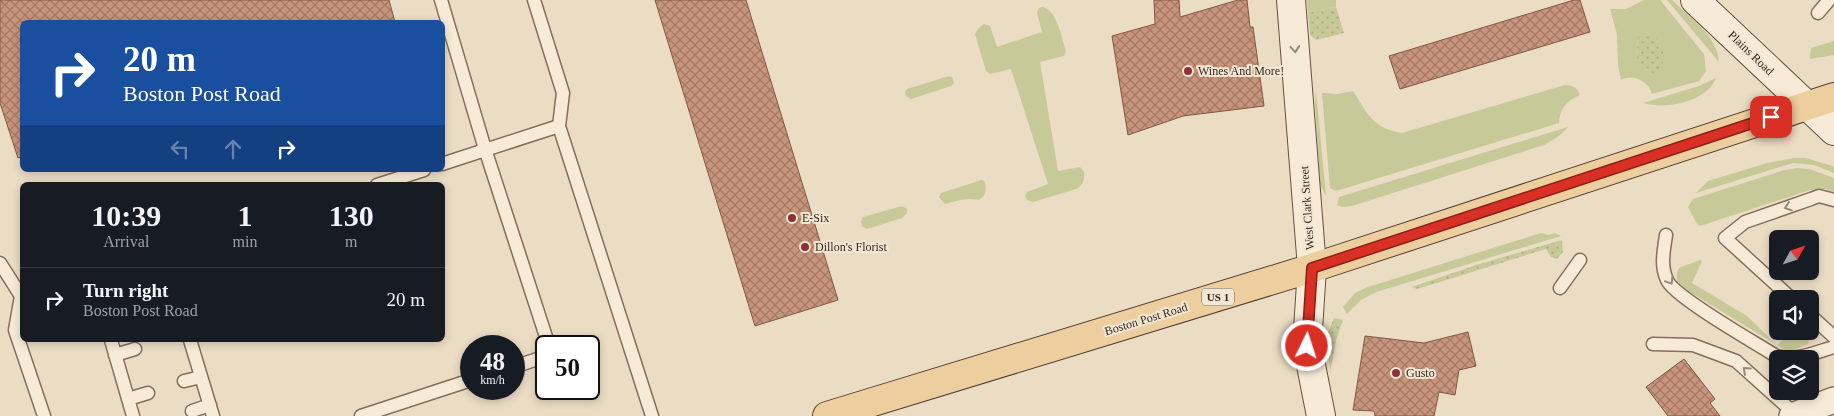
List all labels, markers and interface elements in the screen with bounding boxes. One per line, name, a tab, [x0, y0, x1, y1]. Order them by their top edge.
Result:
street label: Plains Road	[1725, 28, 1777, 78]
icon: right	[40, 40, 105, 105]
text: 20 m	[123, 40, 196, 79]
one-way arrow	[1289, 45, 1300, 53]
place label: Wines And More!	[1198, 64, 1284, 78]
marker: Wines And More!	[1182, 65, 1194, 77]
text: Boston Post Road	[123, 81, 281, 106]
pin	[1750, 96, 1792, 138]
icon: arrive	[1757, 103, 1785, 131]
icon: left	[166, 135, 194, 163]
icon: ahead	[219, 135, 247, 163]
icon: right	[272, 135, 300, 163]
street label: West Clark Street	[1297, 165, 1317, 251]
text: 10:39	[91, 199, 161, 232]
text: 1	[237, 199, 252, 232]
text: 130	[329, 199, 374, 232]
one-way arrow	[1784, 201, 1792, 211]
place label: E-Six	[802, 211, 829, 225]
marker: E-Six	[786, 212, 798, 224]
north arrow	[1769, 230, 1819, 280]
map controls	[1769, 230, 1819, 400]
text: Arrival	[103, 233, 149, 250]
text: min	[233, 233, 257, 250]
text: m	[345, 233, 357, 250]
place label: Dillon's Florist	[815, 240, 888, 254]
marker: Dillon's Florist	[799, 241, 811, 253]
one-way arrow	[1663, 276, 1673, 285]
text: Turn right	[83, 280, 168, 301]
icon: right	[40, 286, 68, 314]
road number: US 1	[1202, 288, 1234, 306]
text: 20 m	[386, 289, 425, 310]
button: sound	[1769, 290, 1819, 340]
street label: Boston Post Road	[1103, 300, 1189, 338]
text: Boston Post Road	[83, 302, 198, 319]
position arrow	[1280, 319, 1332, 371]
speed limit sign: 50	[535, 335, 600, 400]
text: 48	[480, 348, 505, 375]
button: layers	[1769, 350, 1819, 400]
place label: Gusto	[1406, 366, 1435, 380]
marker: Gusto	[1390, 367, 1402, 379]
one-way arrow	[1743, 367, 1752, 375]
text: km/h	[480, 373, 505, 387]

